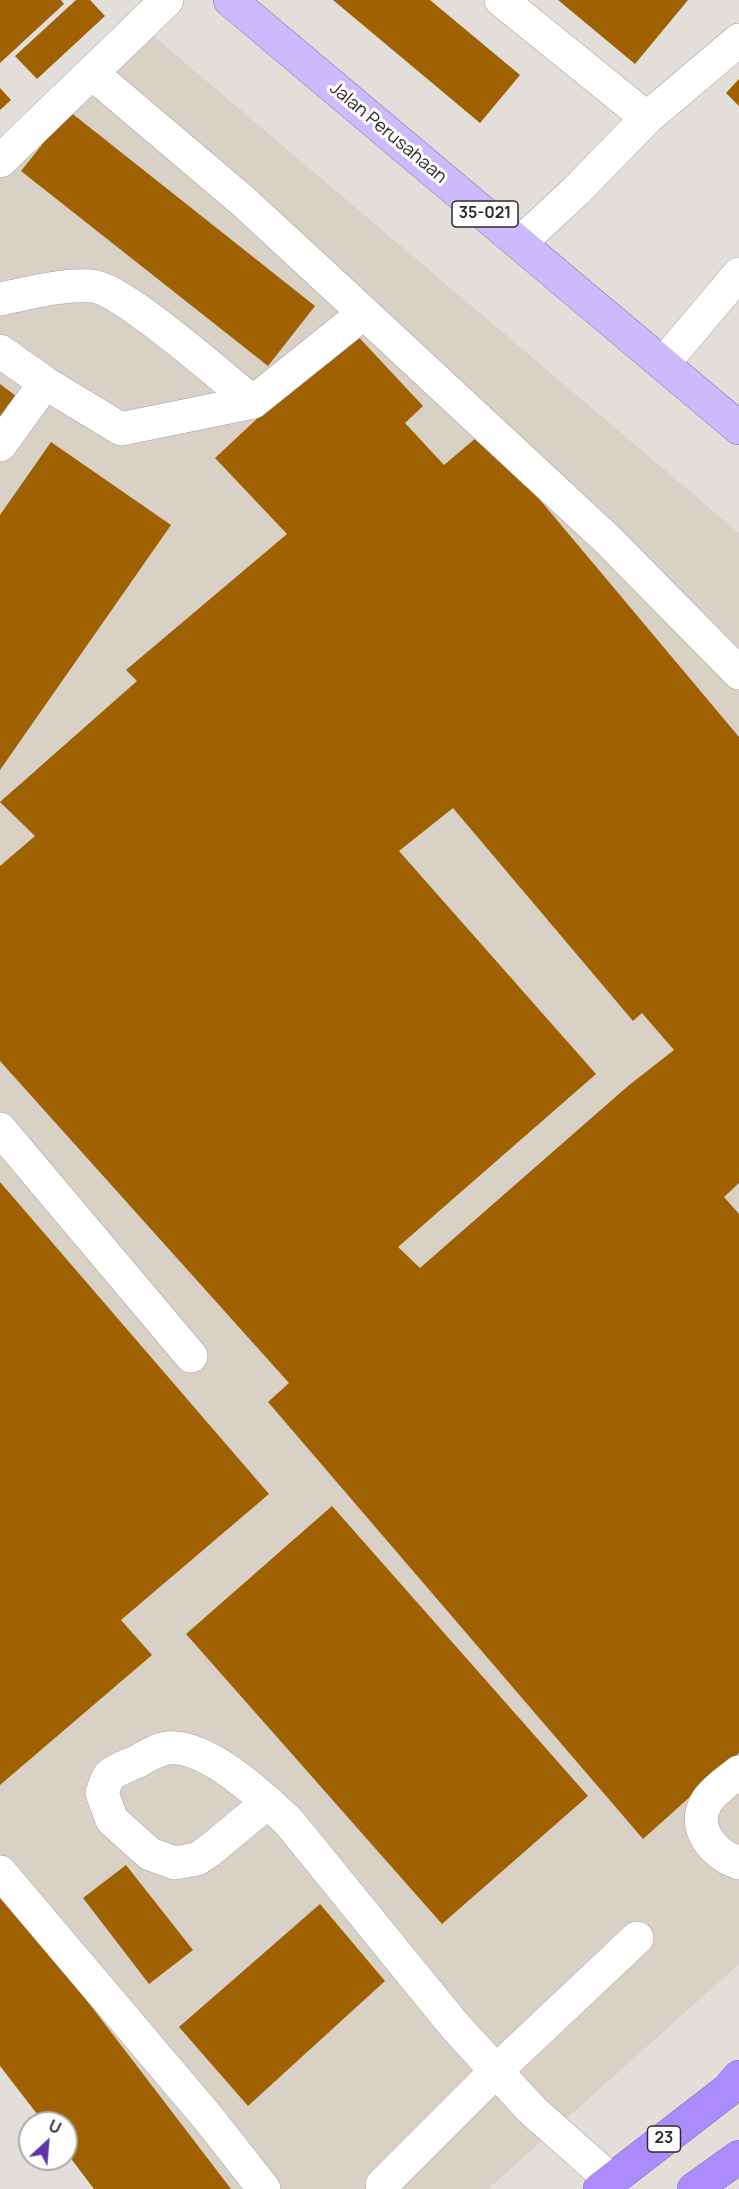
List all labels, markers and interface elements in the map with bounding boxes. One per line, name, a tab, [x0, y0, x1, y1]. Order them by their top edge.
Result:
street label: Jalan Perusahaan	[325, 78, 451, 188]
road number: 35-021	[452, 201, 518, 227]
north arrow	[18, 2111, 78, 2171]
text: U	[45, 2114, 65, 2139]
road number: 23	[648, 2126, 680, 2152]

